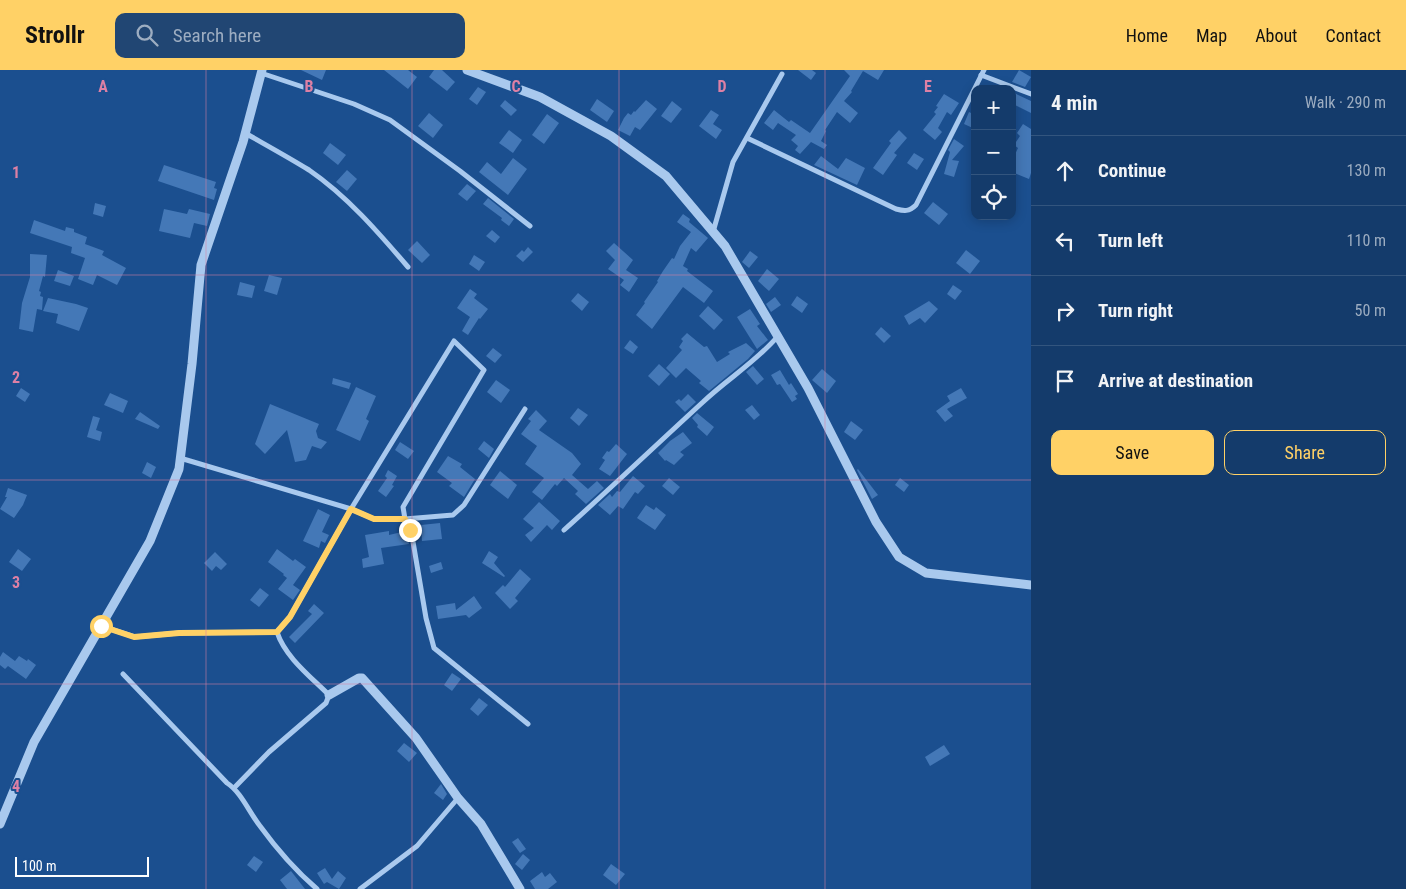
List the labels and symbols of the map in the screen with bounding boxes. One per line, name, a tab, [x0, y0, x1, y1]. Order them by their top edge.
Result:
text: A	[98, 77, 108, 96]
text: B	[305, 77, 314, 96]
text: C	[511, 77, 521, 96]
text: D	[717, 77, 727, 96]
text: E	[924, 77, 932, 96]
text: 1	[12, 163, 20, 182]
text: 2	[12, 368, 20, 387]
route end	[399, 519, 422, 542]
text: 3	[12, 573, 20, 592]
route start	[90, 615, 113, 638]
text: 4	[12, 777, 20, 796]
scale bar	[15, 854, 149, 877]

